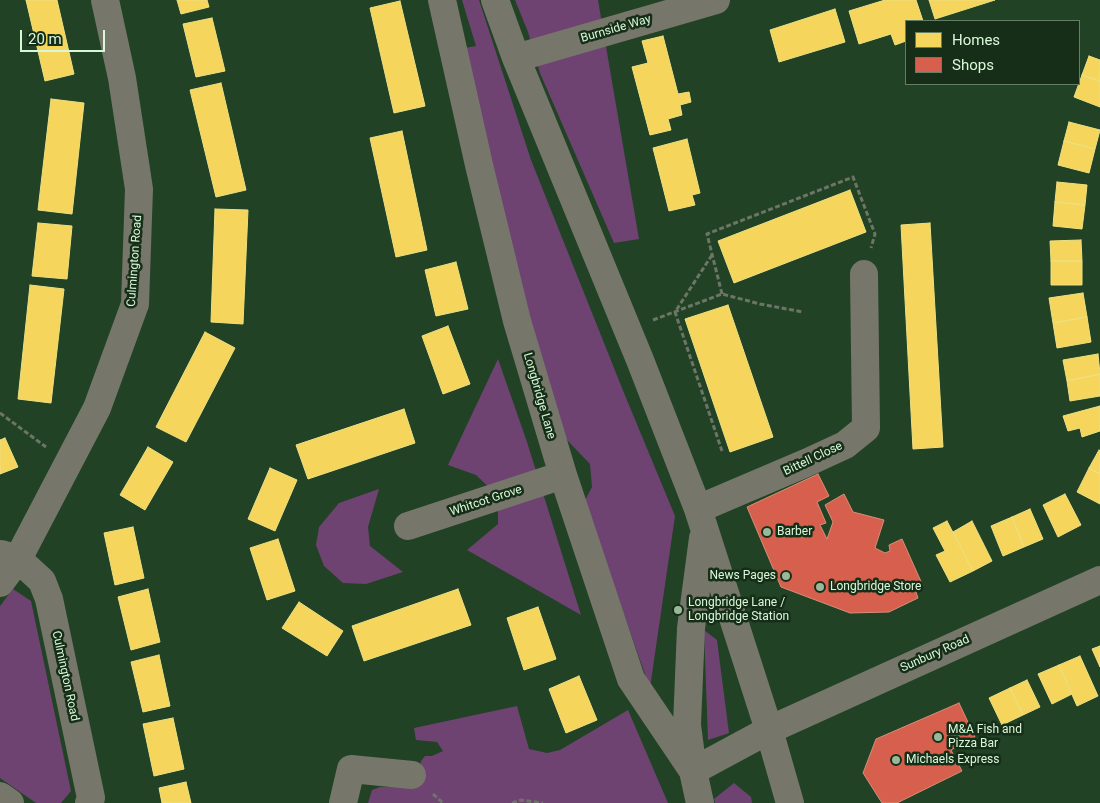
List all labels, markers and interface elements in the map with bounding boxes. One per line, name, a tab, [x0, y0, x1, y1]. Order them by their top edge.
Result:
street label: Burnside Way	[579, 12, 653, 46]
scale bar	[22, 20, 108, 52]
legend	[905, 20, 1080, 85]
text: 20 m	[28, 30, 62, 48]
text: Homes	[952, 31, 1000, 49]
text: Shops	[952, 56, 994, 74]
street label: Culmington Road	[125, 215, 145, 307]
street label: Longbridge Lane	[520, 351, 558, 441]
street label: Bittell Close	[781, 439, 845, 479]
street label: Whitcot Grove	[448, 483, 524, 519]
place label: Barber	[777, 525, 812, 539]
marker: Barber	[761, 526, 773, 538]
place label: News Pages	[710, 569, 776, 583]
marker: News Pages	[780, 570, 792, 582]
place label: Longbridge Store	[830, 580, 921, 594]
marker: Longbridge Store	[814, 581, 826, 593]
place label: Longbridge Lane / Longbridge Station	[688, 596, 789, 624]
marker: Longbridge Lane / Longbridge Station	[672, 604, 684, 616]
street label: Culmington Road	[48, 630, 82, 722]
street label: Sunbury Road	[898, 632, 972, 676]
place label: M&A Fish and Pizza Bar	[948, 723, 1022, 751]
marker: M&A Fish and Pizza Bar	[932, 731, 944, 743]
place label: Michaels Express	[906, 753, 999, 767]
marker: Michaels Express	[890, 754, 902, 766]

